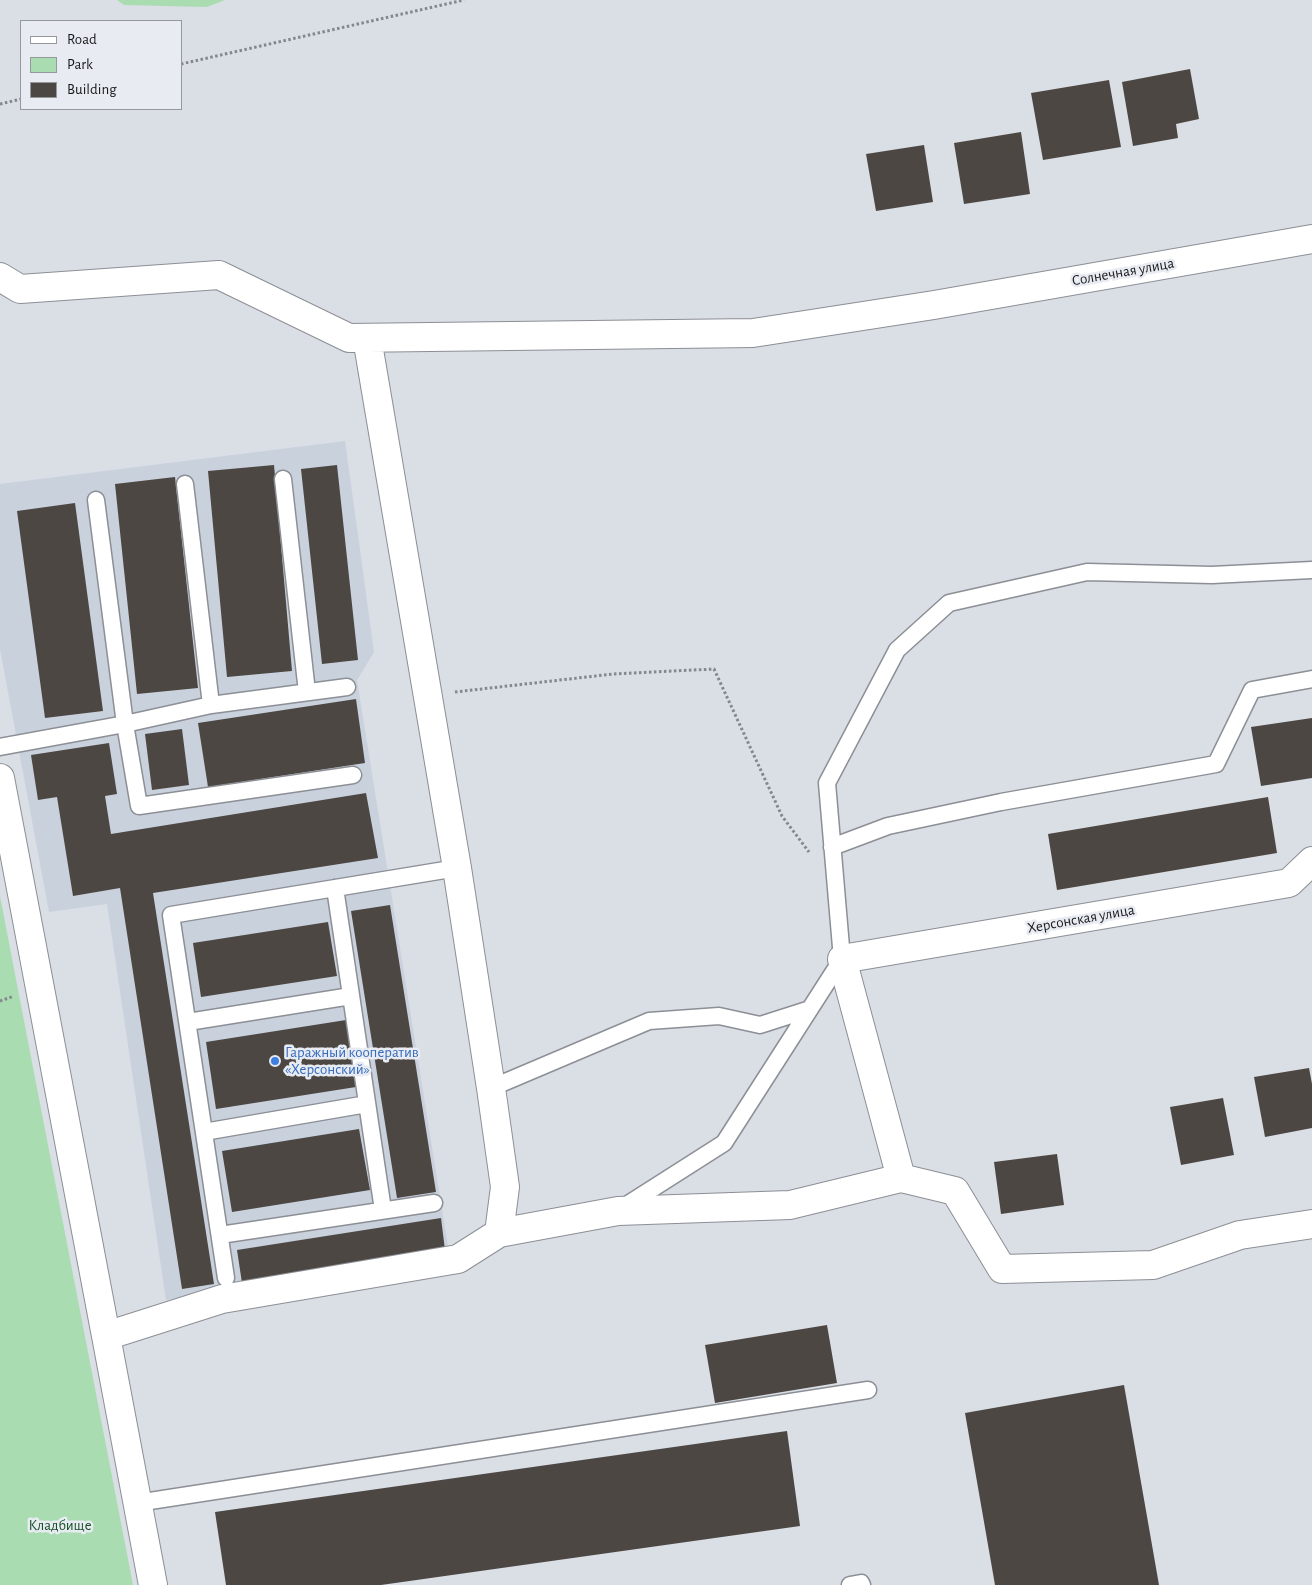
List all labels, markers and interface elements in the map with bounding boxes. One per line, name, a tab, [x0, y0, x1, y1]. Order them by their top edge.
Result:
legend	[20, 20, 182, 110]
text: Road	[67, 32, 97, 47]
text: Park	[67, 57, 93, 72]
text: Building	[67, 82, 117, 97]
street label: Солнечная улица	[1070, 254, 1176, 290]
street label: Херсонская улица	[1026, 901, 1136, 937]
place label: Гаражный кооператив «Херсонский»	[285, 1043, 419, 1078]
marker: Гаражный кооператив «Херсонский»	[269, 1055, 281, 1067]
park label: Кладбище	[28, 1516, 92, 1534]

